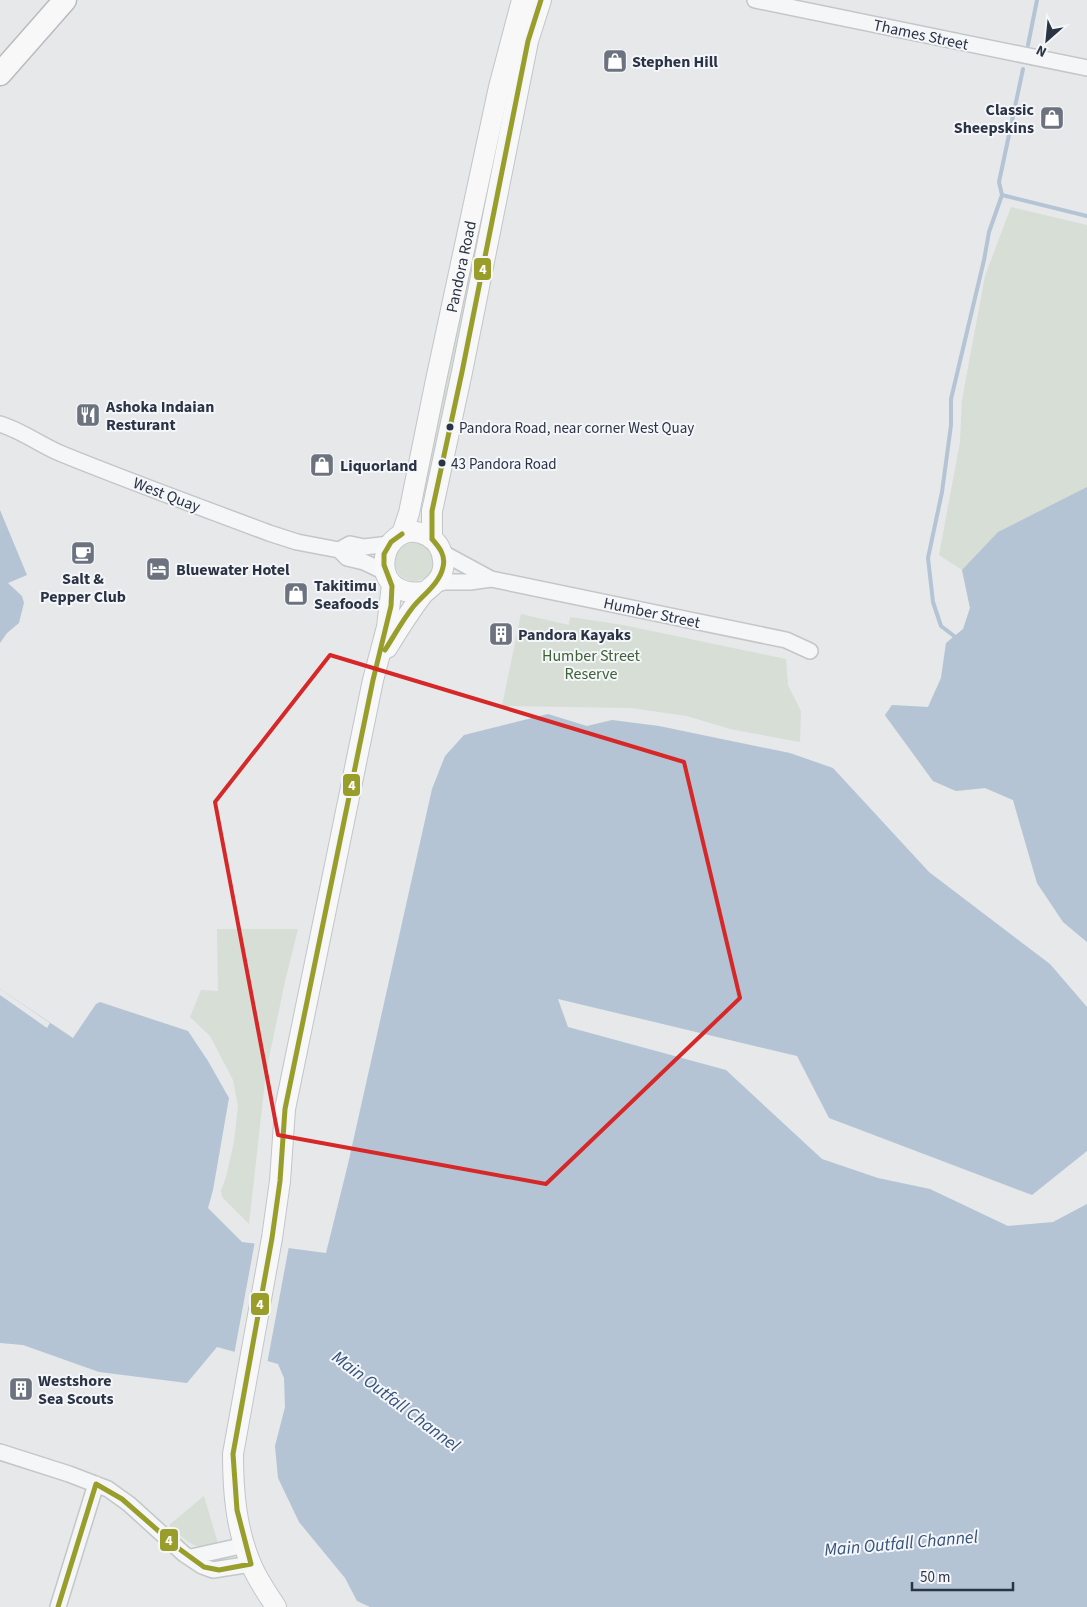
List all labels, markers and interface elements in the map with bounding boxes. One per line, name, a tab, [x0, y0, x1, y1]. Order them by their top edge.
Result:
street label: Thames Street	[871, 14, 971, 56]
north arrow	[1022, 15, 1072, 65]
text: N	[1033, 40, 1050, 62]
shop icon: Stephen Hill	[602, 48, 628, 74]
place label: Stephen Hill	[632, 51, 718, 73]
place label: Classic Sheepskins	[954, 99, 1035, 139]
shop icon: Classic Sheepskins	[1039, 105, 1065, 131]
street label: Pandora Road	[441, 219, 482, 315]
line badge: 4	[473, 257, 492, 281]
text: 4	[479, 260, 487, 280]
place label: Ashoka Indaian Resturant	[105, 396, 214, 436]
restaurant icon: Ashoka Indaian Resturant	[75, 402, 101, 428]
place label: Pandora Road, near corner West Quay	[459, 418, 694, 439]
marker: Pandora Road, near corner West Quay	[445, 422, 455, 432]
shop icon: Liquorland	[309, 452, 335, 478]
place label: 43 Pandora Road	[451, 454, 557, 475]
place label: Liquorland	[340, 455, 418, 477]
marker: 43 Pandora Road	[437, 458, 447, 468]
street label: West Quay	[130, 472, 204, 518]
cafe icon: Salt & Pepper Club	[70, 540, 96, 566]
hotel icon: Bluewater Hotel	[145, 556, 171, 582]
place label: Bluewater Hotel	[176, 559, 290, 581]
place label: Salt & Pepper Club	[40, 568, 126, 608]
place label: Takitimu Seafoods	[314, 575, 379, 615]
shop icon: Takitimu Seafoods	[283, 581, 309, 607]
street label: Humber Street	[602, 592, 703, 634]
building icon: Pandora Kayaks	[488, 621, 514, 647]
place label: Pandora Kayaks	[518, 624, 631, 646]
park label: Humber Street Reserve	[542, 645, 641, 685]
line badge: 4	[342, 773, 361, 797]
text: 4	[348, 776, 356, 796]
line badge: 4	[250, 1292, 270, 1316]
text: 4	[256, 1295, 264, 1315]
water label: Main Outfall Channel	[327, 1345, 465, 1458]
place label: Westshore Sea Scouts	[38, 1370, 114, 1410]
building icon: Westshore Sea Scouts	[8, 1376, 34, 1402]
water label: Main Outfall Channel	[823, 1524, 980, 1563]
line badge: 4	[159, 1528, 179, 1552]
text: 4	[165, 1531, 173, 1551]
scale bar	[912, 1560, 1013, 1592]
text: 50 m	[920, 1567, 950, 1588]

